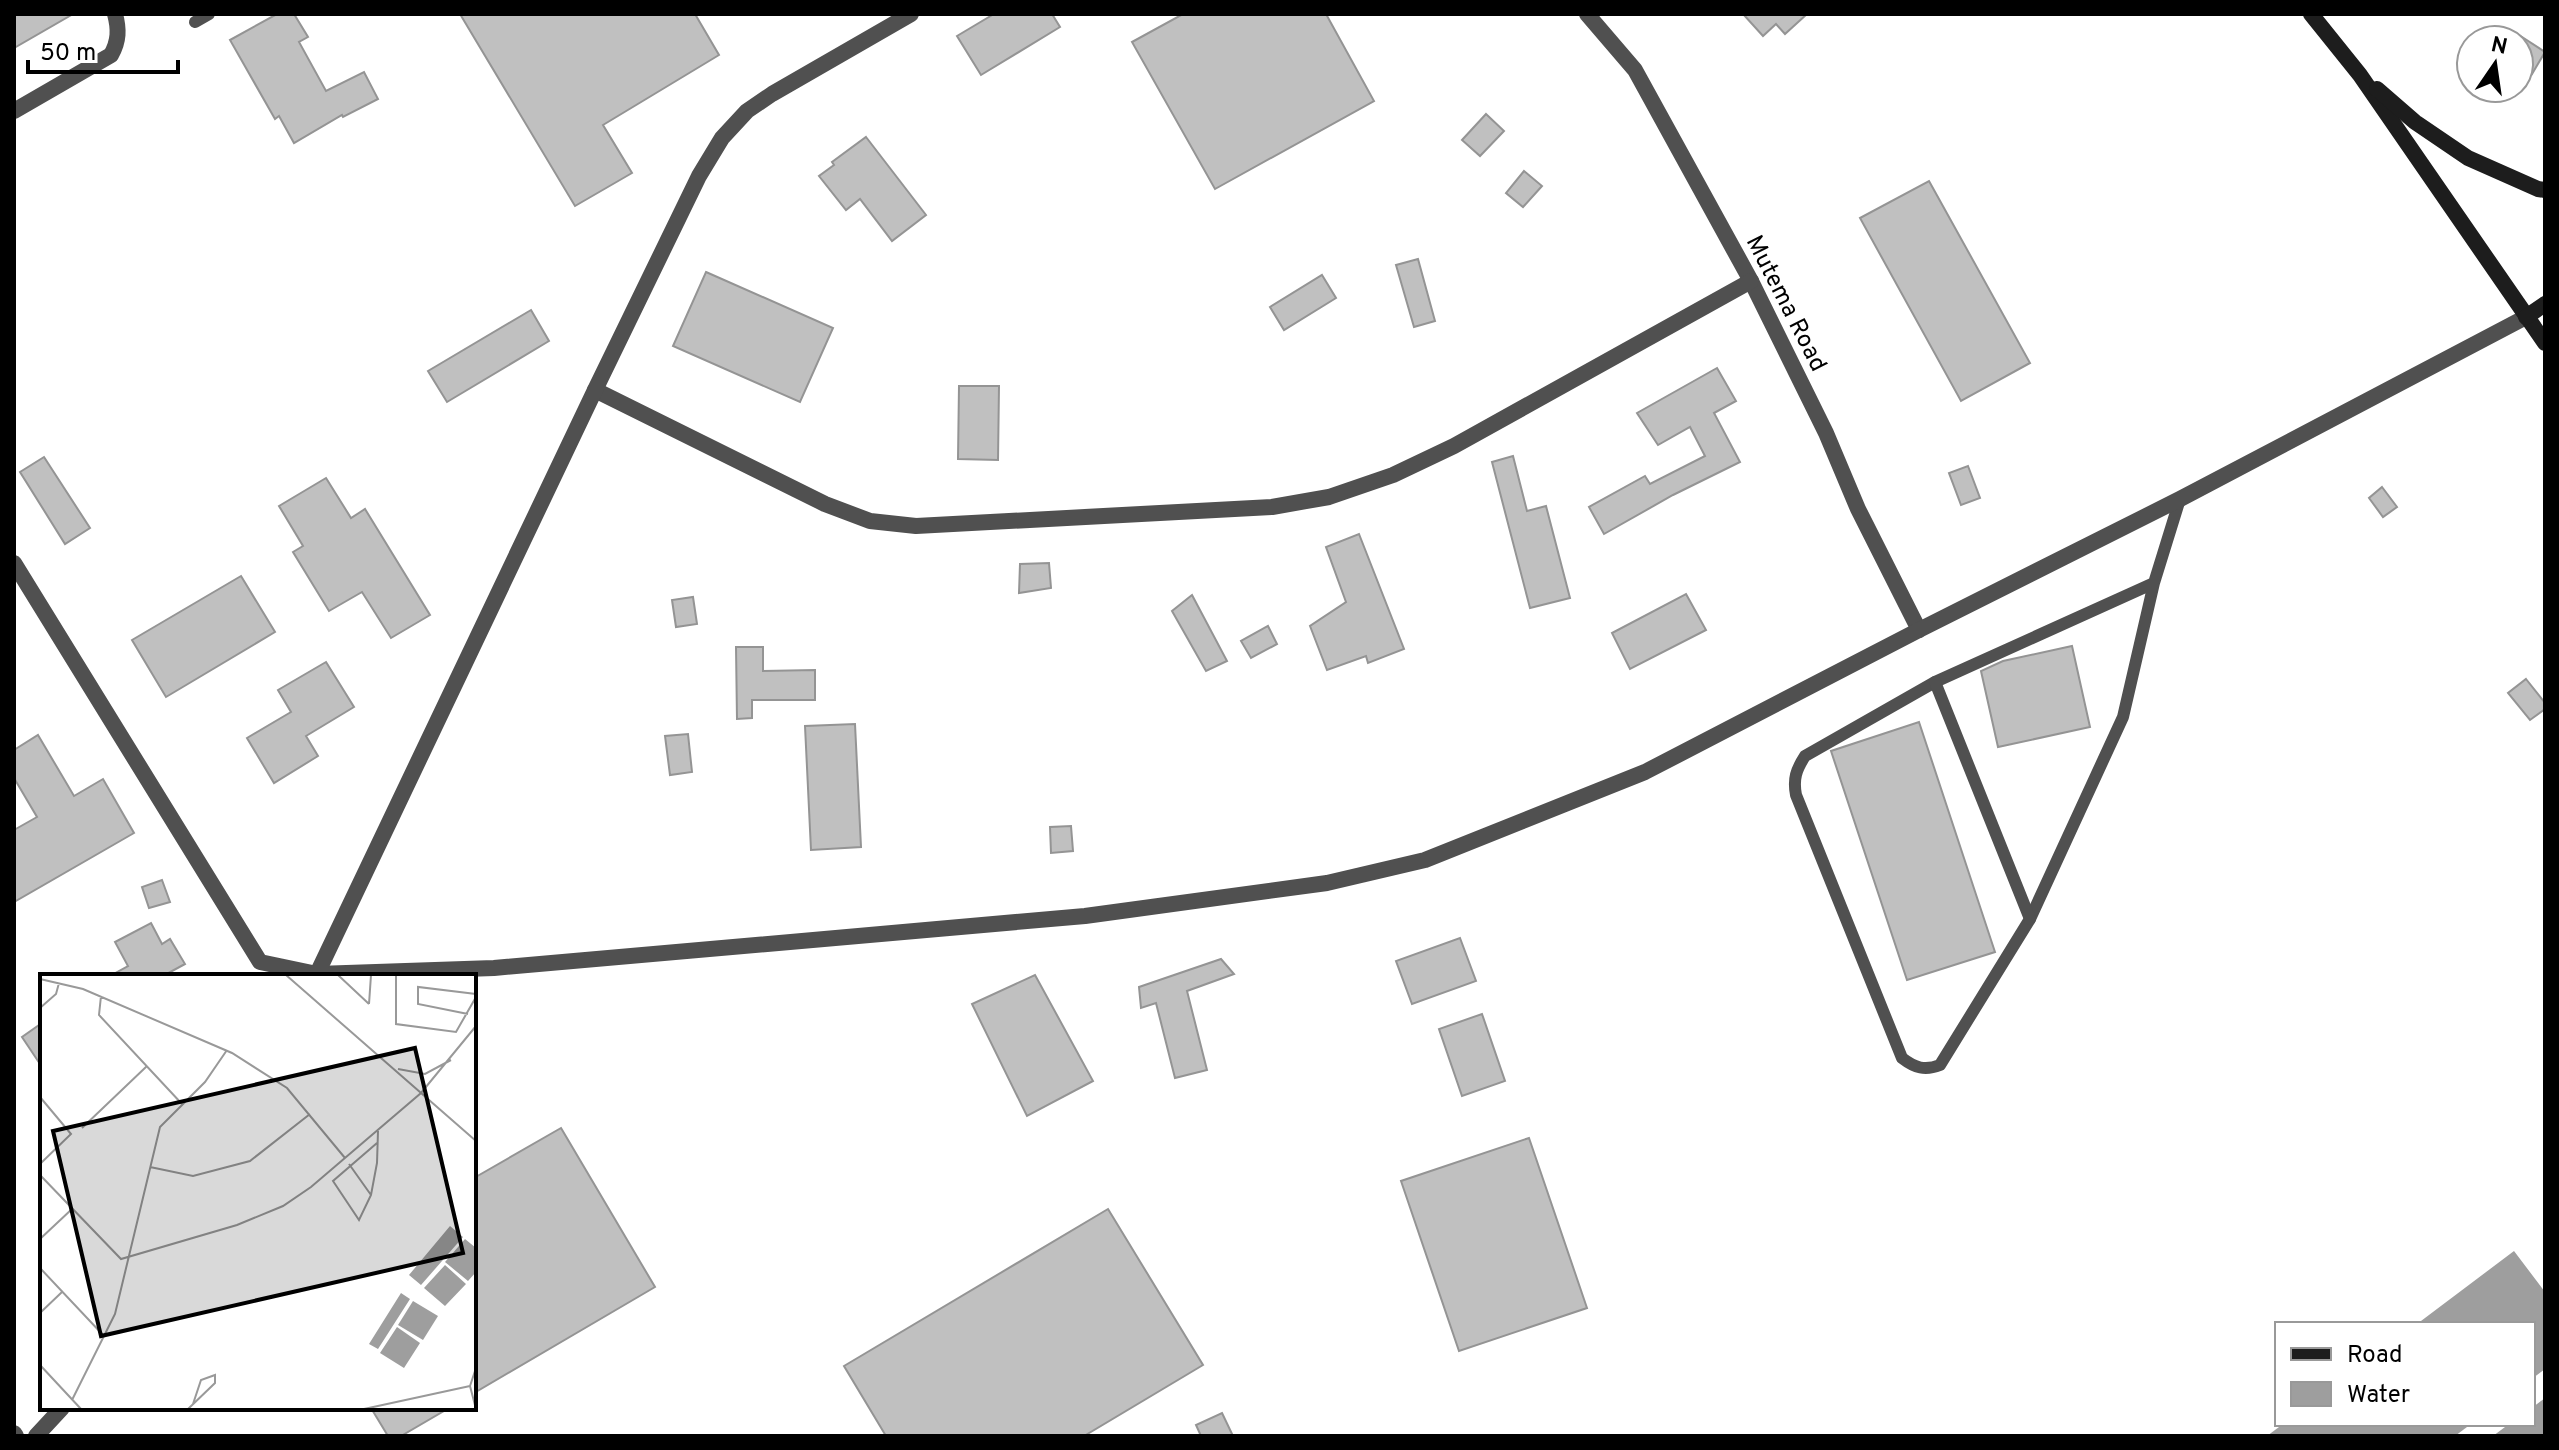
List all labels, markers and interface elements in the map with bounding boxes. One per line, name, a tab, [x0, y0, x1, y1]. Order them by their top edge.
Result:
scale bar	[28, 24, 178, 74]
north arrow	[2455, 24, 2535, 104]
text: N	[2488, 32, 2510, 62]
text: 50 m	[40, 39, 96, 69]
street label: Mutema Road	[1738, 231, 1832, 377]
inset map	[40, 974, 476, 1410]
legend	[2275, 1322, 2535, 1426]
text: Road	[2347, 1341, 2403, 1371]
text: Water	[2347, 1381, 2410, 1411]

